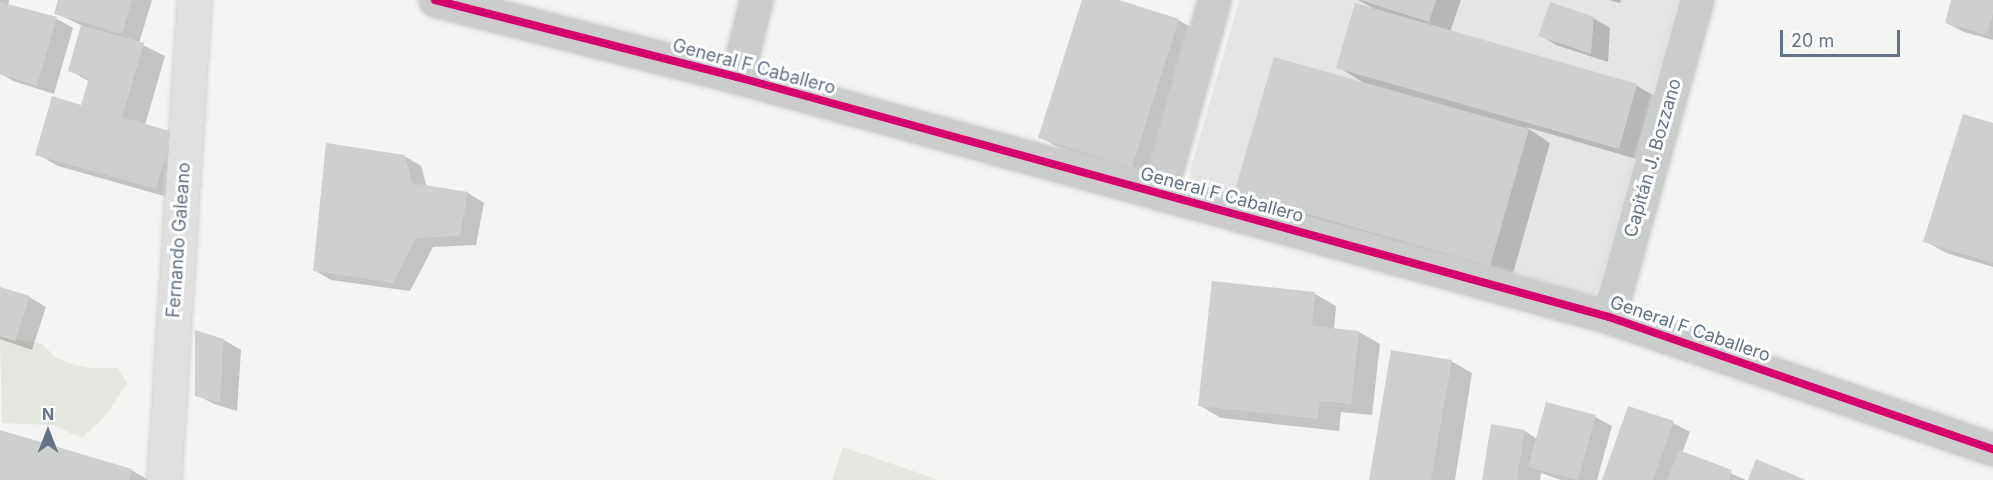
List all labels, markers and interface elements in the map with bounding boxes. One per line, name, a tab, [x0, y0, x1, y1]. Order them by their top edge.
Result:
scale bar	[1783, 18, 1903, 56]
text: 20 m	[1791, 30, 1834, 51]
street label: General F Caballero	[670, 35, 838, 99]
street label: Capitán J. Bozzano	[1620, 76, 1686, 240]
street label: Fernando Galeano	[163, 162, 195, 318]
street label: General F Caballero	[1138, 163, 1306, 227]
street label: General F Caballero	[1607, 291, 1773, 367]
north arrow	[18, 402, 78, 462]
text: N	[42, 404, 54, 424]

